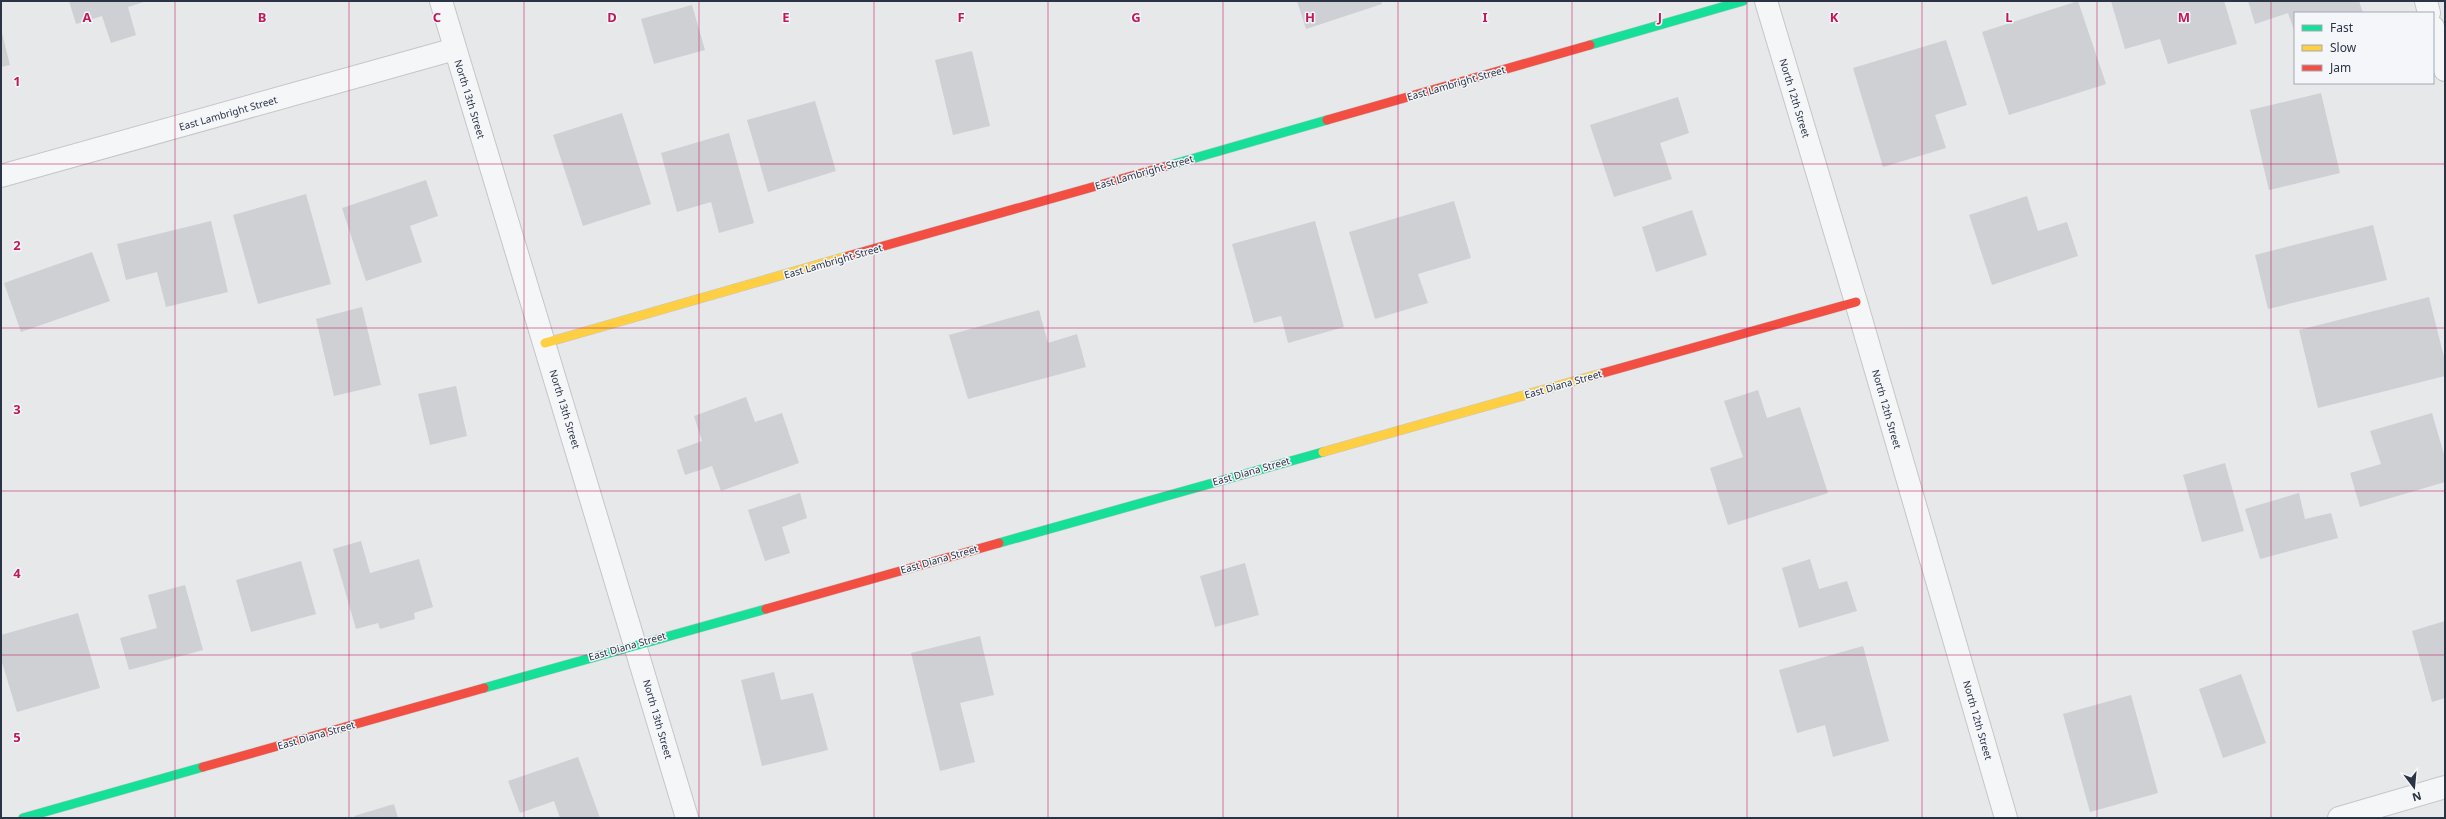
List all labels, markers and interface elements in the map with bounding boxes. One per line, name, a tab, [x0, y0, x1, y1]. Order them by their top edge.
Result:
text: A	[83, 8, 92, 26]
text: B	[258, 8, 266, 26]
text: C	[433, 8, 441, 26]
text: D	[607, 8, 617, 26]
text: E	[782, 8, 790, 26]
text: F	[957, 8, 965, 26]
text: G	[1131, 8, 1141, 26]
text: H	[1305, 8, 1315, 26]
text: I	[1482, 8, 1488, 26]
text: J	[1657, 8, 1662, 26]
text: K	[1830, 8, 1839, 26]
text: L	[2005, 8, 2013, 26]
text: M	[2178, 8, 2190, 26]
legend	[2294, 12, 2434, 84]
text: Fast	[2330, 19, 2354, 36]
text: Slow	[2330, 39, 2357, 56]
street label: North 12th Street	[1776, 57, 1814, 140]
street label: North 13th Street	[451, 58, 489, 141]
text: Jam	[2329, 59, 2351, 76]
street label: East Lambright Street	[1405, 62, 1507, 104]
text: 1	[13, 72, 21, 90]
street label: East Lambright Street	[177, 92, 279, 134]
street label: East Lambright Street	[1093, 151, 1195, 193]
text: 2	[13, 236, 21, 254]
street label: East Lambright Street	[782, 240, 884, 282]
street label: East Diana Street	[1523, 366, 1604, 402]
street label: North 13th Street	[546, 368, 584, 451]
street label: North 12th Street	[1869, 368, 1905, 451]
text: 3	[13, 400, 21, 418]
street label: East Diana Street	[1211, 453, 1292, 489]
street label: East Diana Street	[899, 541, 980, 577]
text: 4	[13, 564, 21, 582]
street label: East Diana Street	[587, 628, 668, 664]
street label: North 13th Street	[640, 678, 676, 761]
street label: North 12th Street	[1960, 679, 1996, 762]
street label: East Diana Street	[276, 717, 357, 753]
text: 5	[13, 728, 21, 746]
north arrow	[2394, 767, 2434, 807]
text: N	[2411, 789, 2423, 806]

